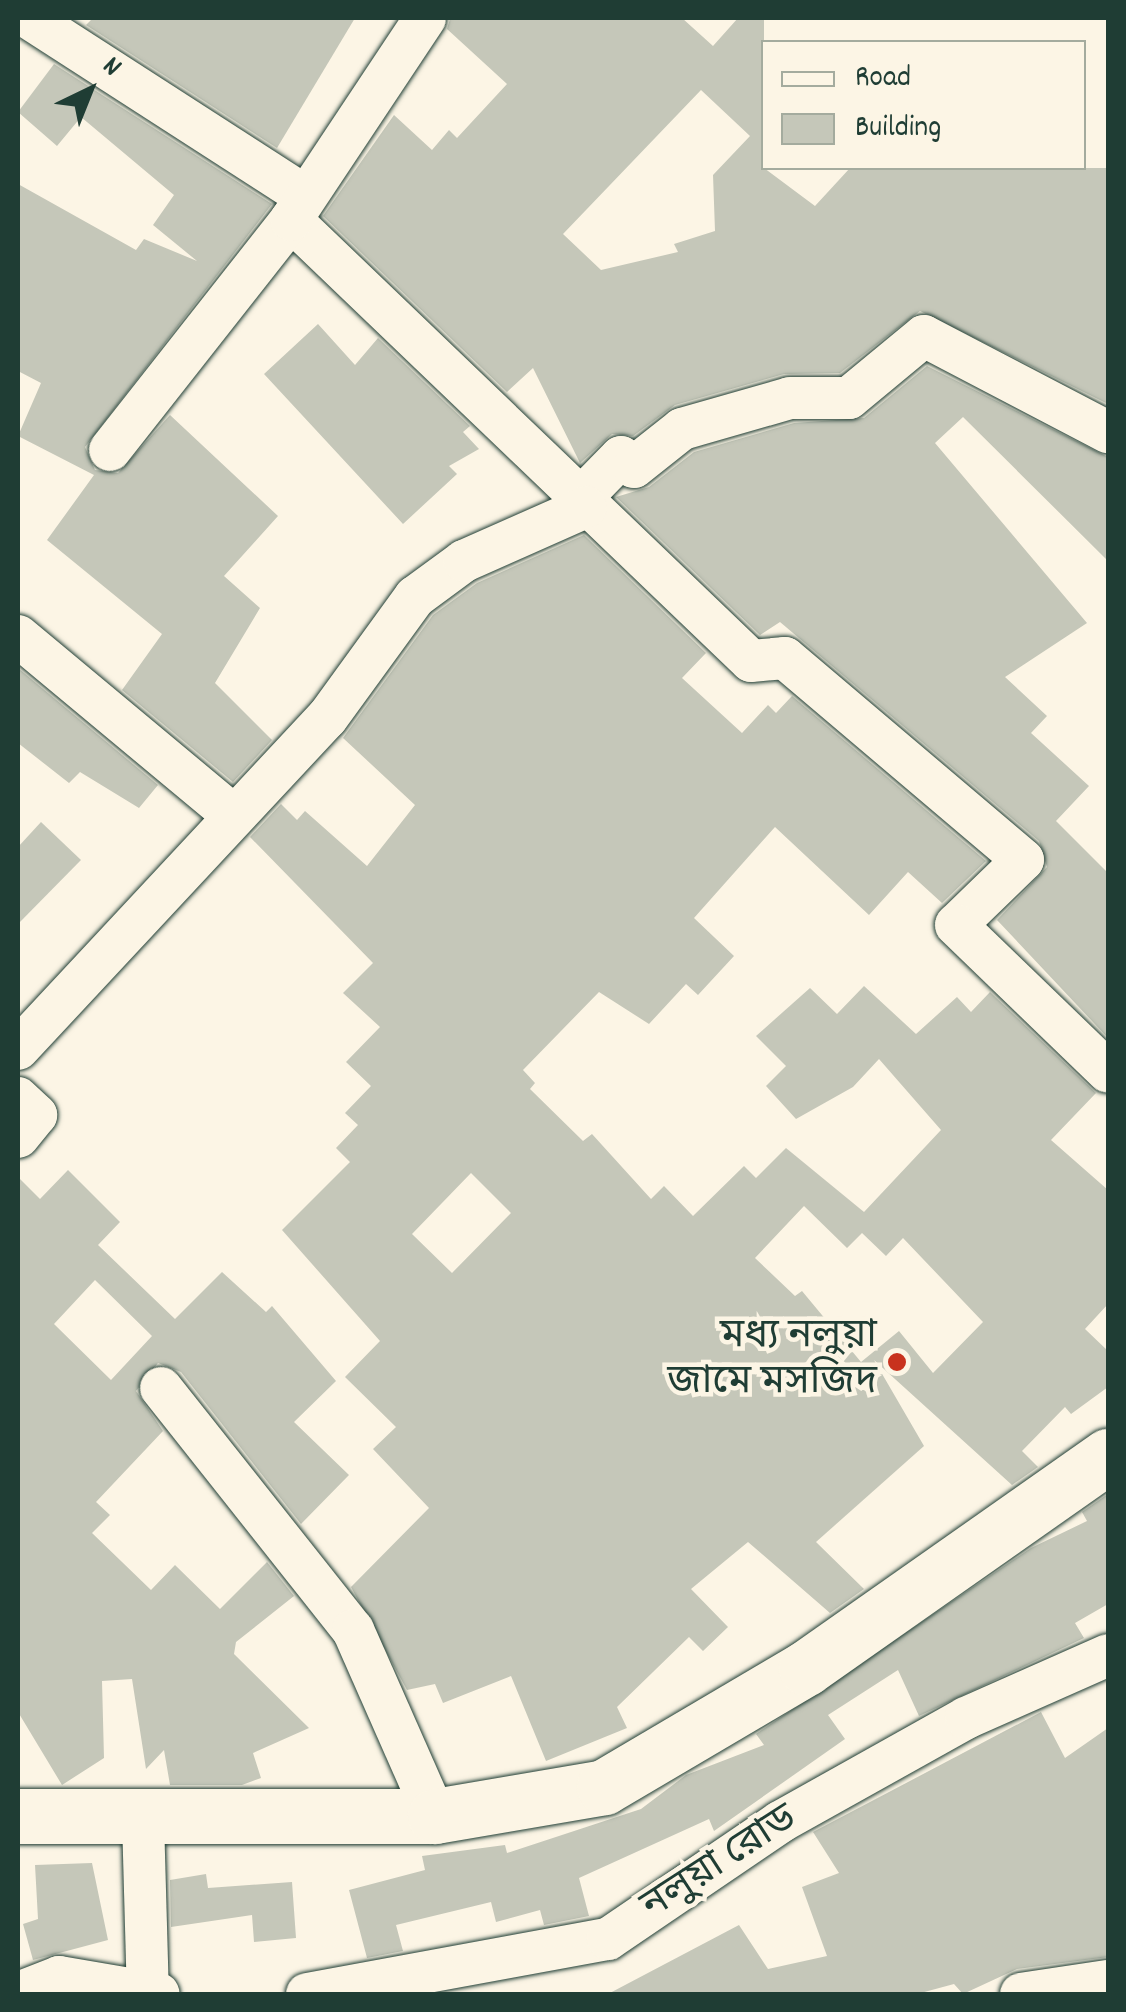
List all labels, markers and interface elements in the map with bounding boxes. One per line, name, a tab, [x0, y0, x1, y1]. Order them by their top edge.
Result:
north arrow	[40, 40, 140, 140]
legend	[761, 40, 1086, 170]
text: N	[92, 49, 129, 87]
text: Road	[855, 58, 911, 101]
text: Building	[855, 108, 941, 151]
place label: মধ্য নলুয়া জামে মসজিদ	[667, 1315, 877, 1409]
marker: মধ্য নলুয়া জামে মসজিদ	[886, 1351, 908, 1373]
street label: নলুয়া রোড	[634, 1797, 808, 1933]

